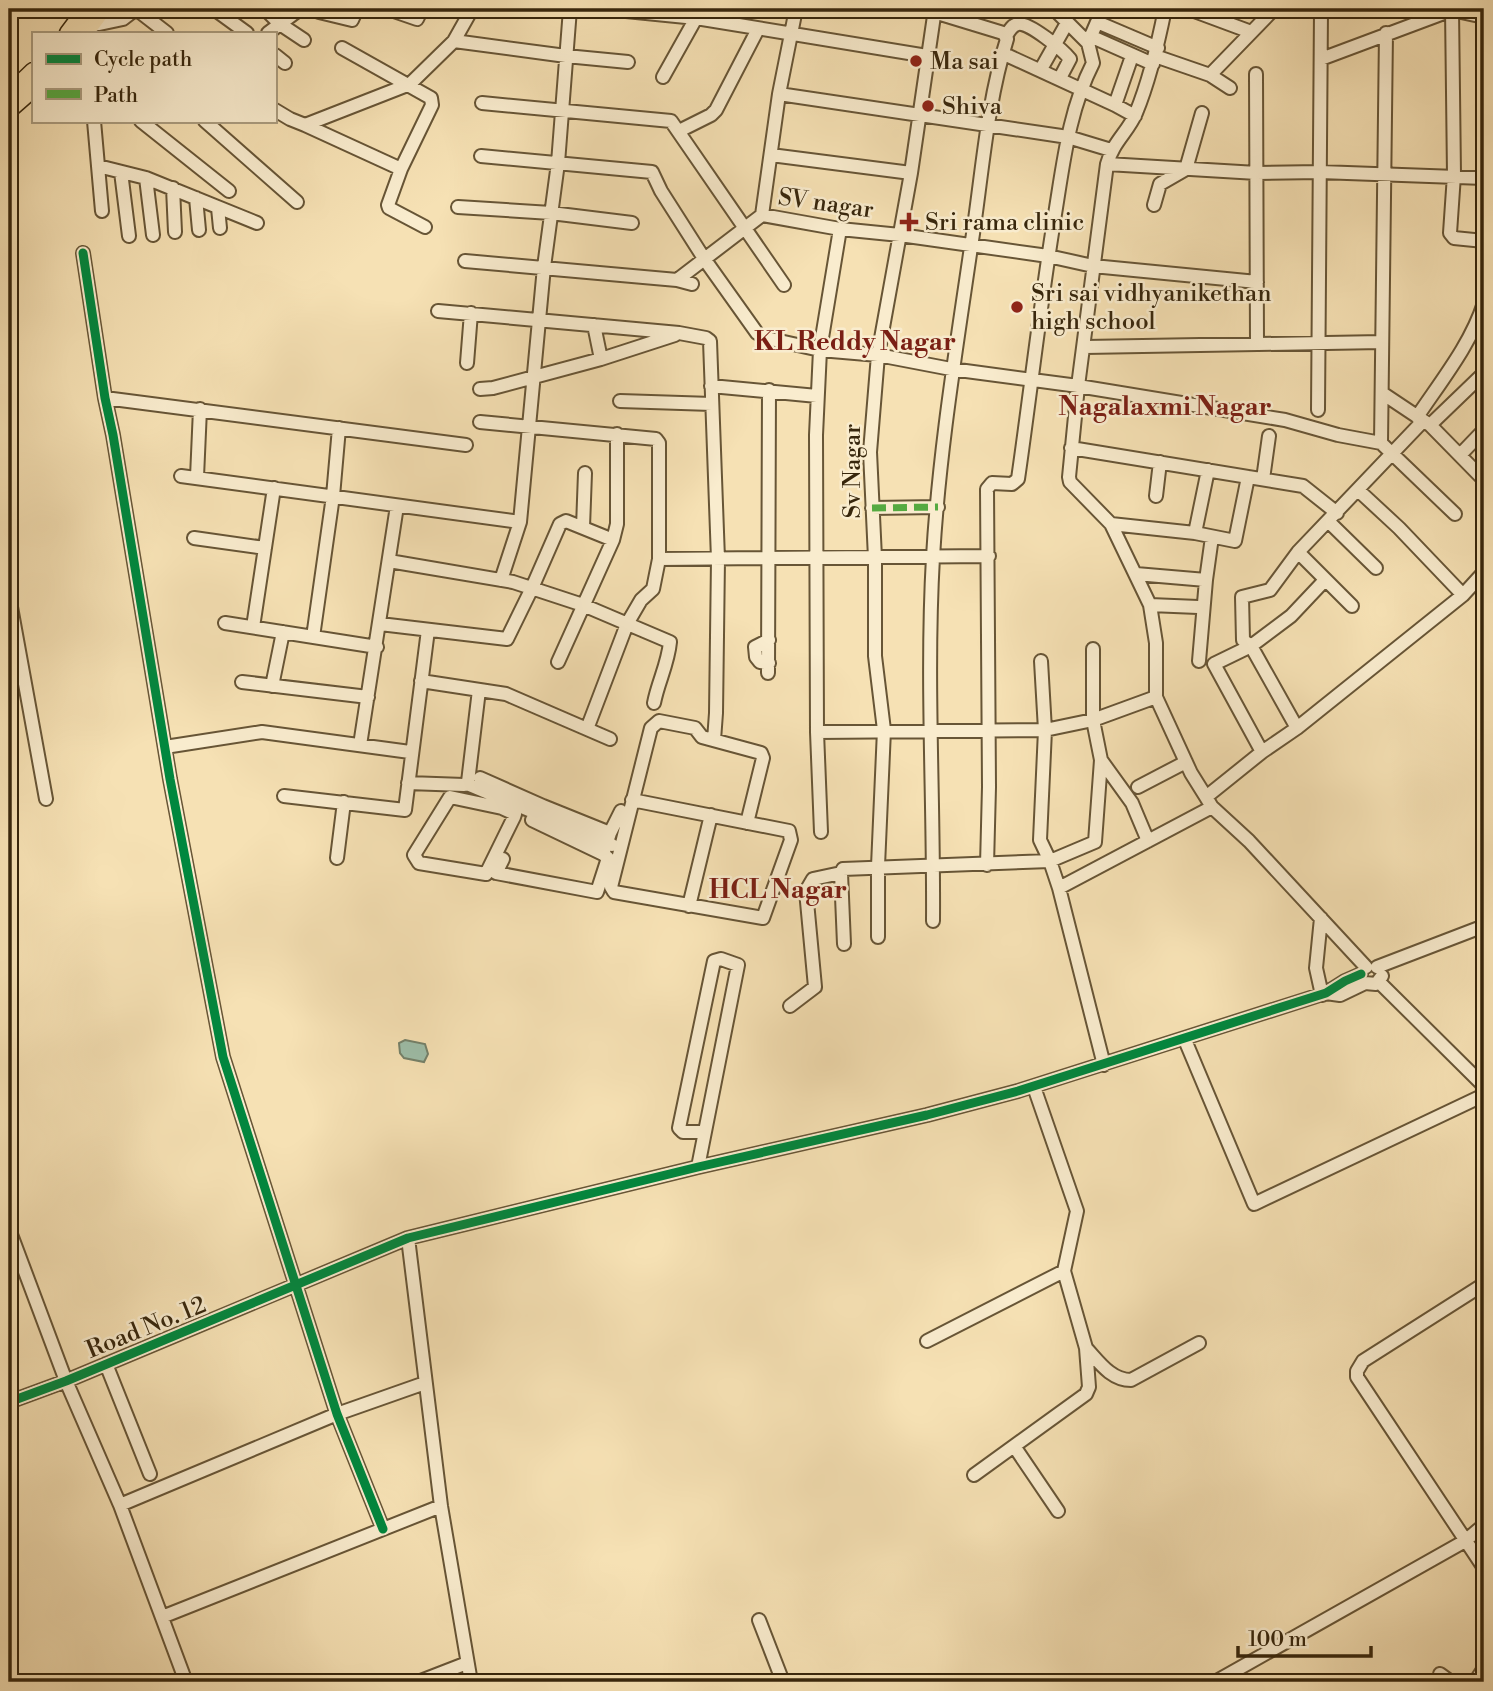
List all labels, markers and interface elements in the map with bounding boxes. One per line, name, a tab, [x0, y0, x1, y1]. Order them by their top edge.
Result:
legend	[32, 32, 276, 122]
text: Cycle path	[94, 47, 193, 73]
place label: Ma sai	[930, 47, 999, 77]
marker: Ma sai	[908, 53, 924, 69]
text: Path	[94, 83, 139, 109]
place label: Shiva	[942, 92, 1003, 122]
marker: Shiva	[920, 98, 936, 114]
street label: SV nagar	[776, 182, 876, 226]
place label: Sri rama clinic	[925, 208, 1084, 238]
marker: Sri rama clinic	[899, 212, 919, 232]
place label: Sri sai vidhyanikethan high school	[1031, 279, 1272, 337]
marker: Sri sai vidhyanikethan high school	[1009, 299, 1025, 315]
district label: KL Reddy Nagar	[754, 326, 956, 358]
district label: Nagalaxmi Nagar	[1058, 391, 1272, 423]
street label: Sv Nagar	[838, 424, 868, 518]
district label: HCL Nagar	[709, 874, 847, 906]
street label: Road No. 12	[82, 1290, 211, 1366]
scale bar	[1238, 1614, 1370, 1658]
text: 100 m	[1248, 1627, 1307, 1653]

